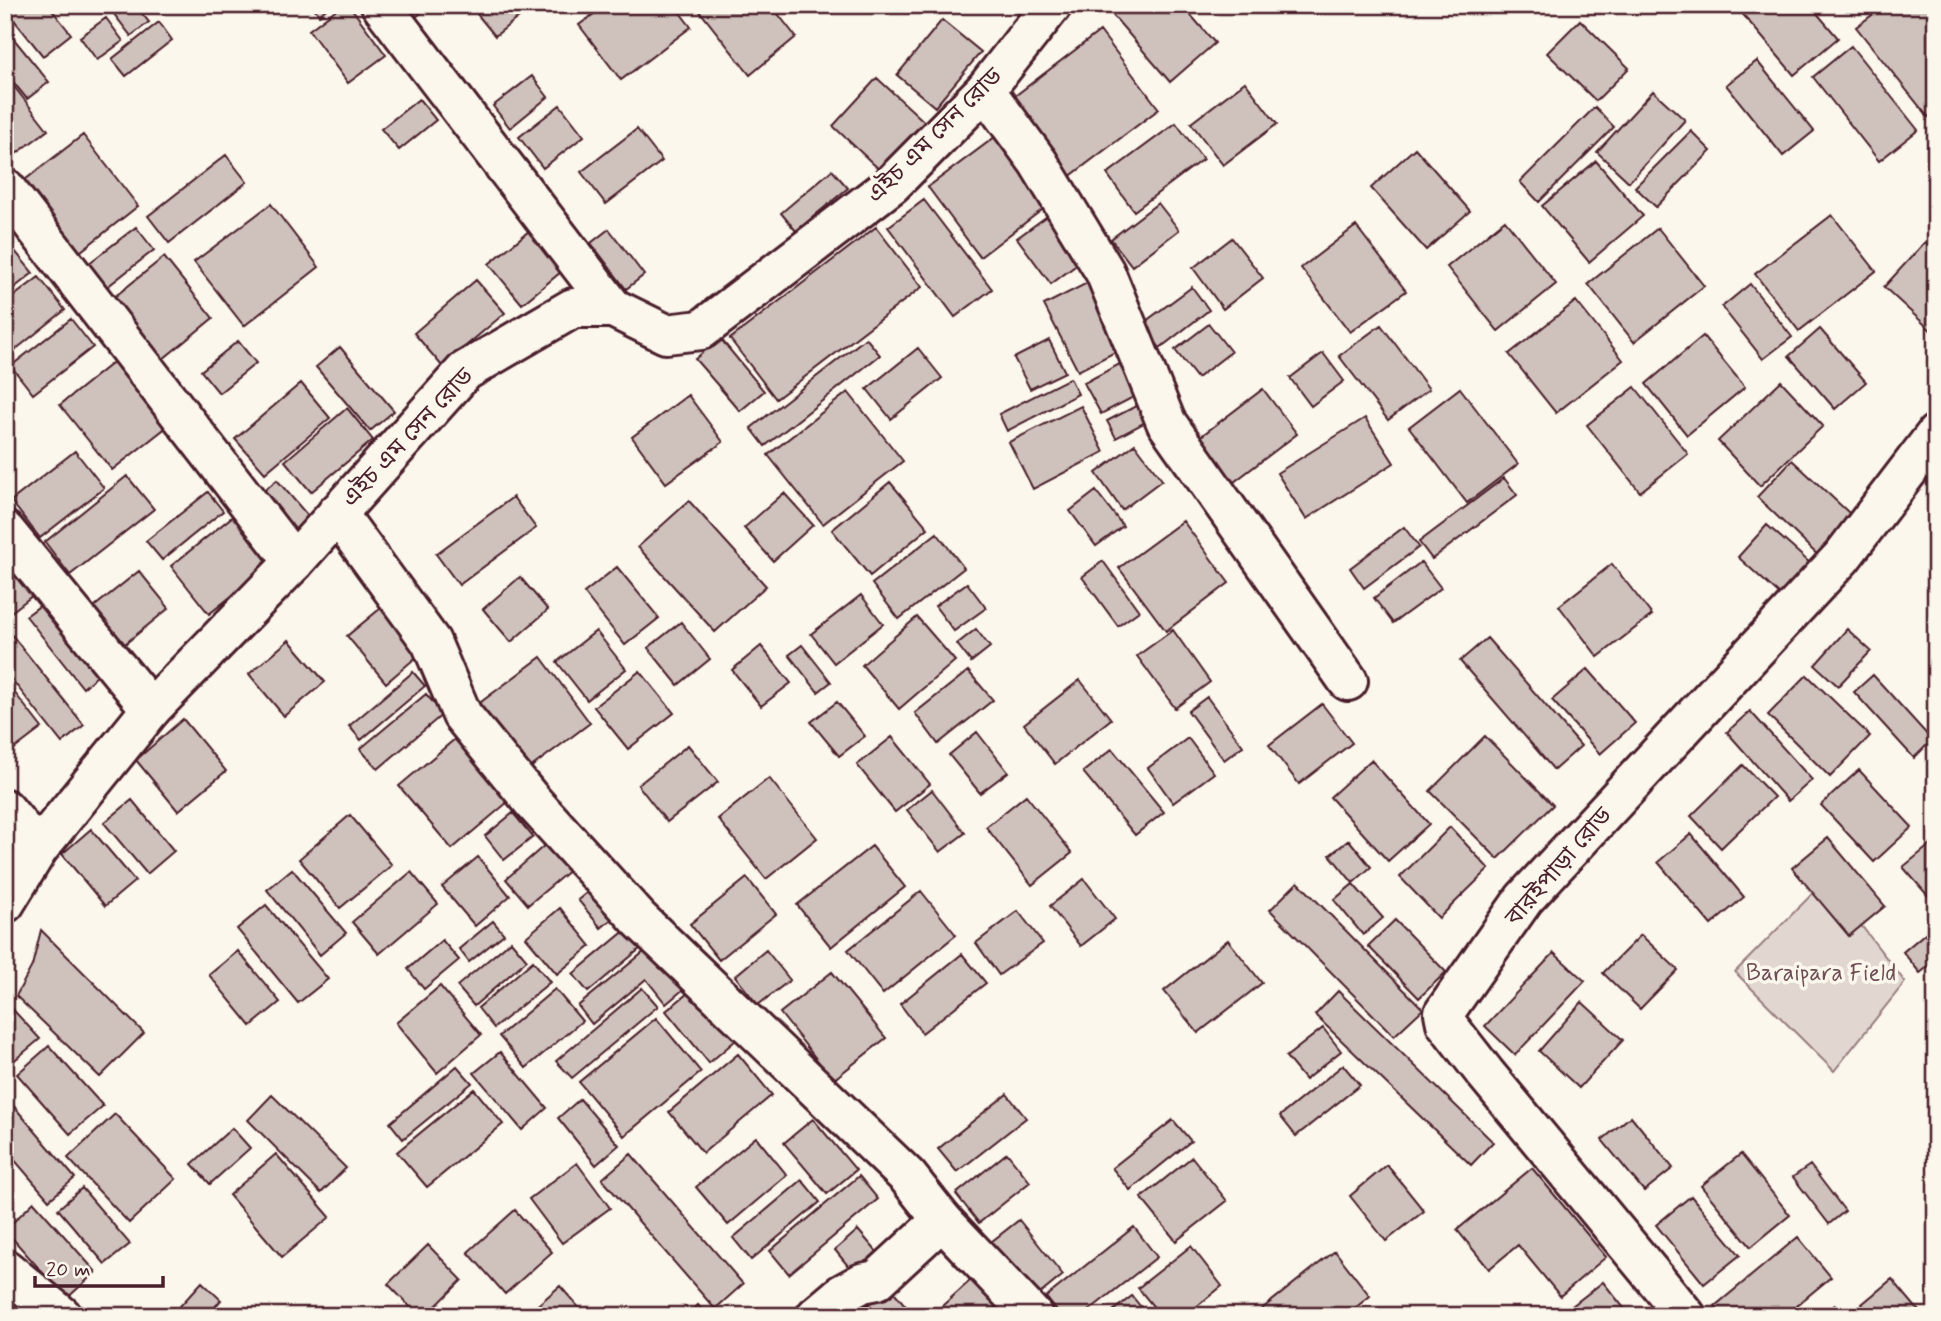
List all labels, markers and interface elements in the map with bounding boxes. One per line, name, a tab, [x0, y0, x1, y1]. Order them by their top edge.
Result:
street label: এইচ এম সেন রোড	[861, 61, 1010, 210]
street label: এইচ এম সেন রোড	[336, 361, 481, 514]
street label: বারইপাড়া রোড	[1498, 800, 1620, 934]
park label: Baraipara Field	[1746, 958, 1896, 989]
scale bar	[35, 1244, 163, 1288]
text: 20 m	[46, 1256, 91, 1284]

